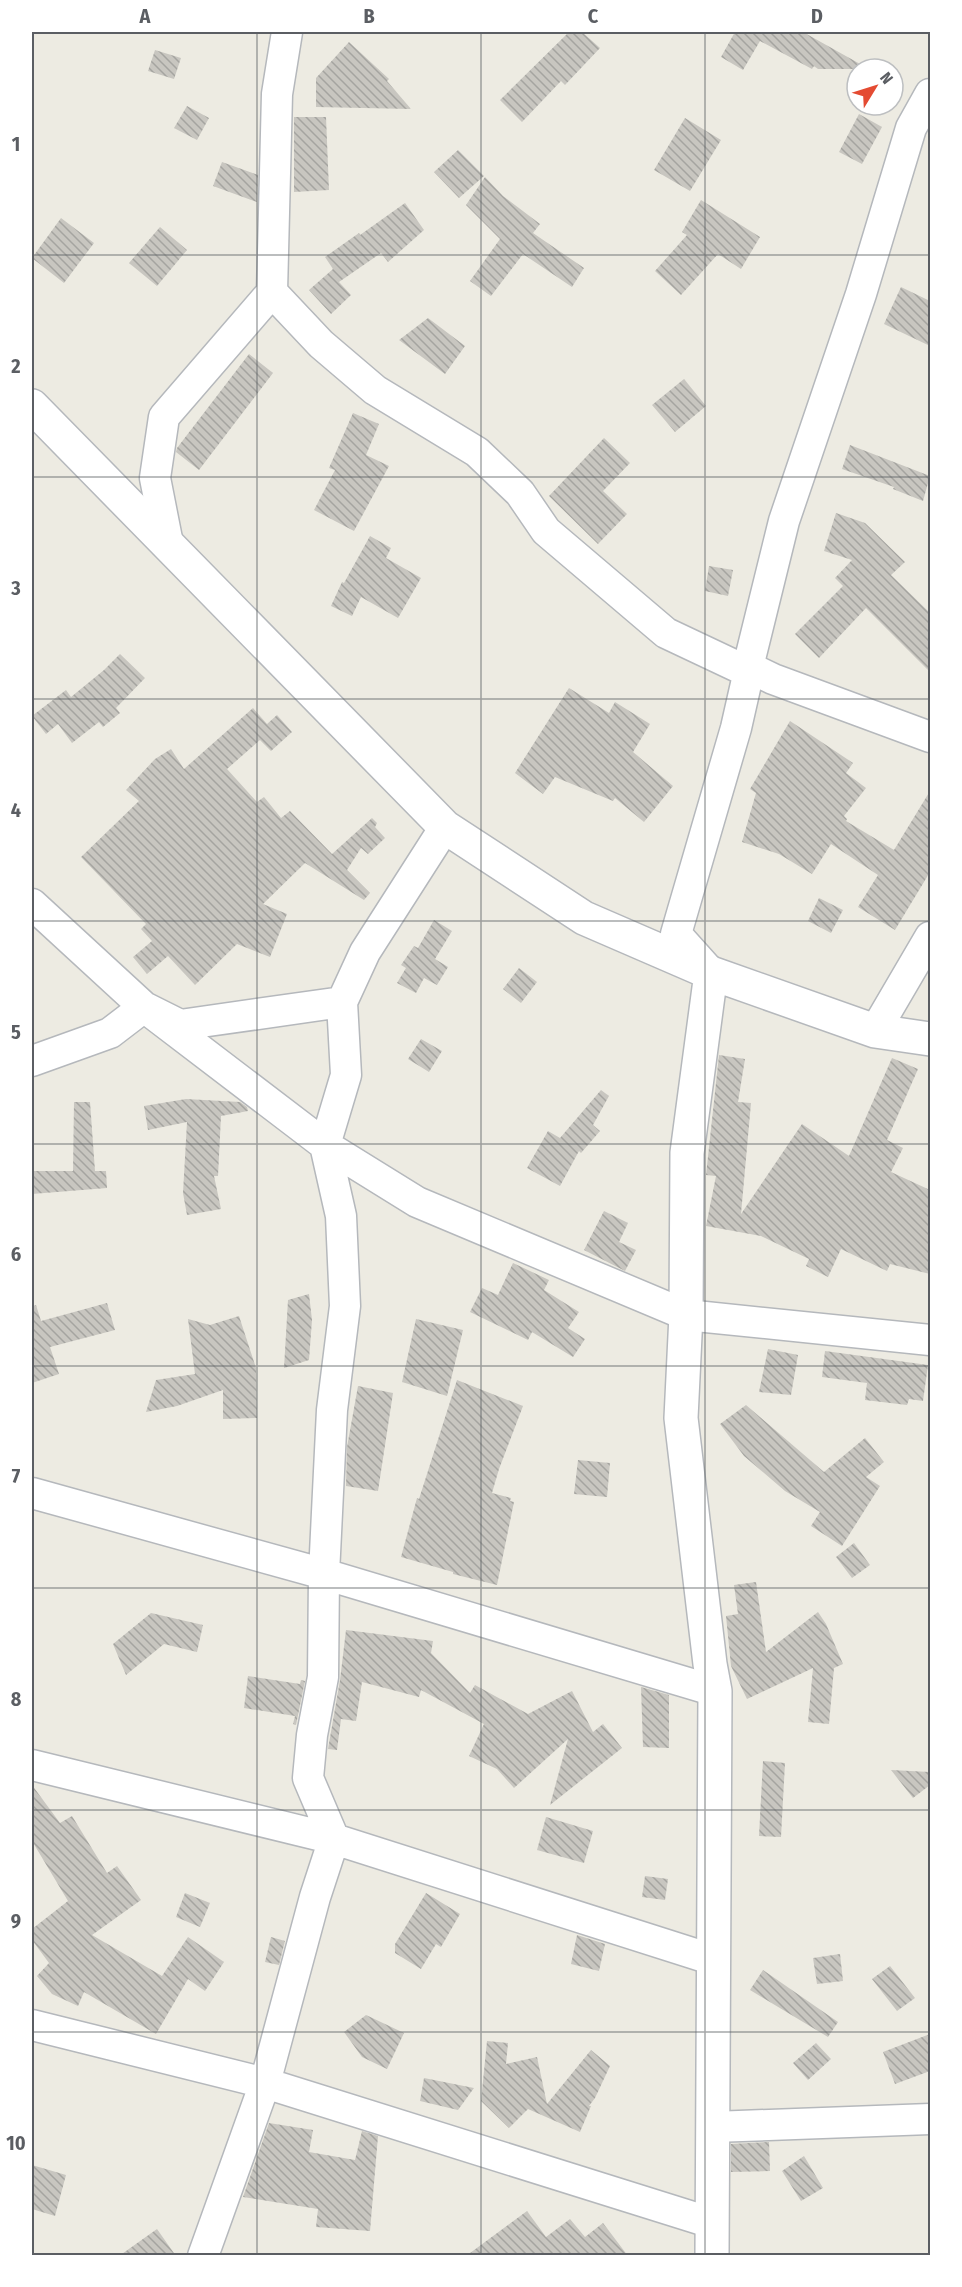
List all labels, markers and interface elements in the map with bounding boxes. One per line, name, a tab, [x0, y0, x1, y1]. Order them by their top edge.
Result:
text: A	[139, 4, 152, 28]
text: B	[363, 4, 375, 28]
text: C	[588, 4, 599, 28]
text: D	[811, 4, 823, 28]
north arrow	[845, 57, 905, 117]
text: N	[876, 68, 897, 88]
text: 1	[12, 132, 20, 156]
text: 2	[10, 354, 21, 378]
text: 3	[10, 576, 21, 600]
text: 4	[11, 798, 21, 822]
text: 5	[11, 1020, 21, 1044]
text: 6	[11, 1242, 21, 1266]
text: 7	[12, 1464, 21, 1488]
text: 8	[11, 1687, 22, 1711]
text: 9	[11, 1909, 21, 1933]
text: 10	[6, 2131, 26, 2155]

